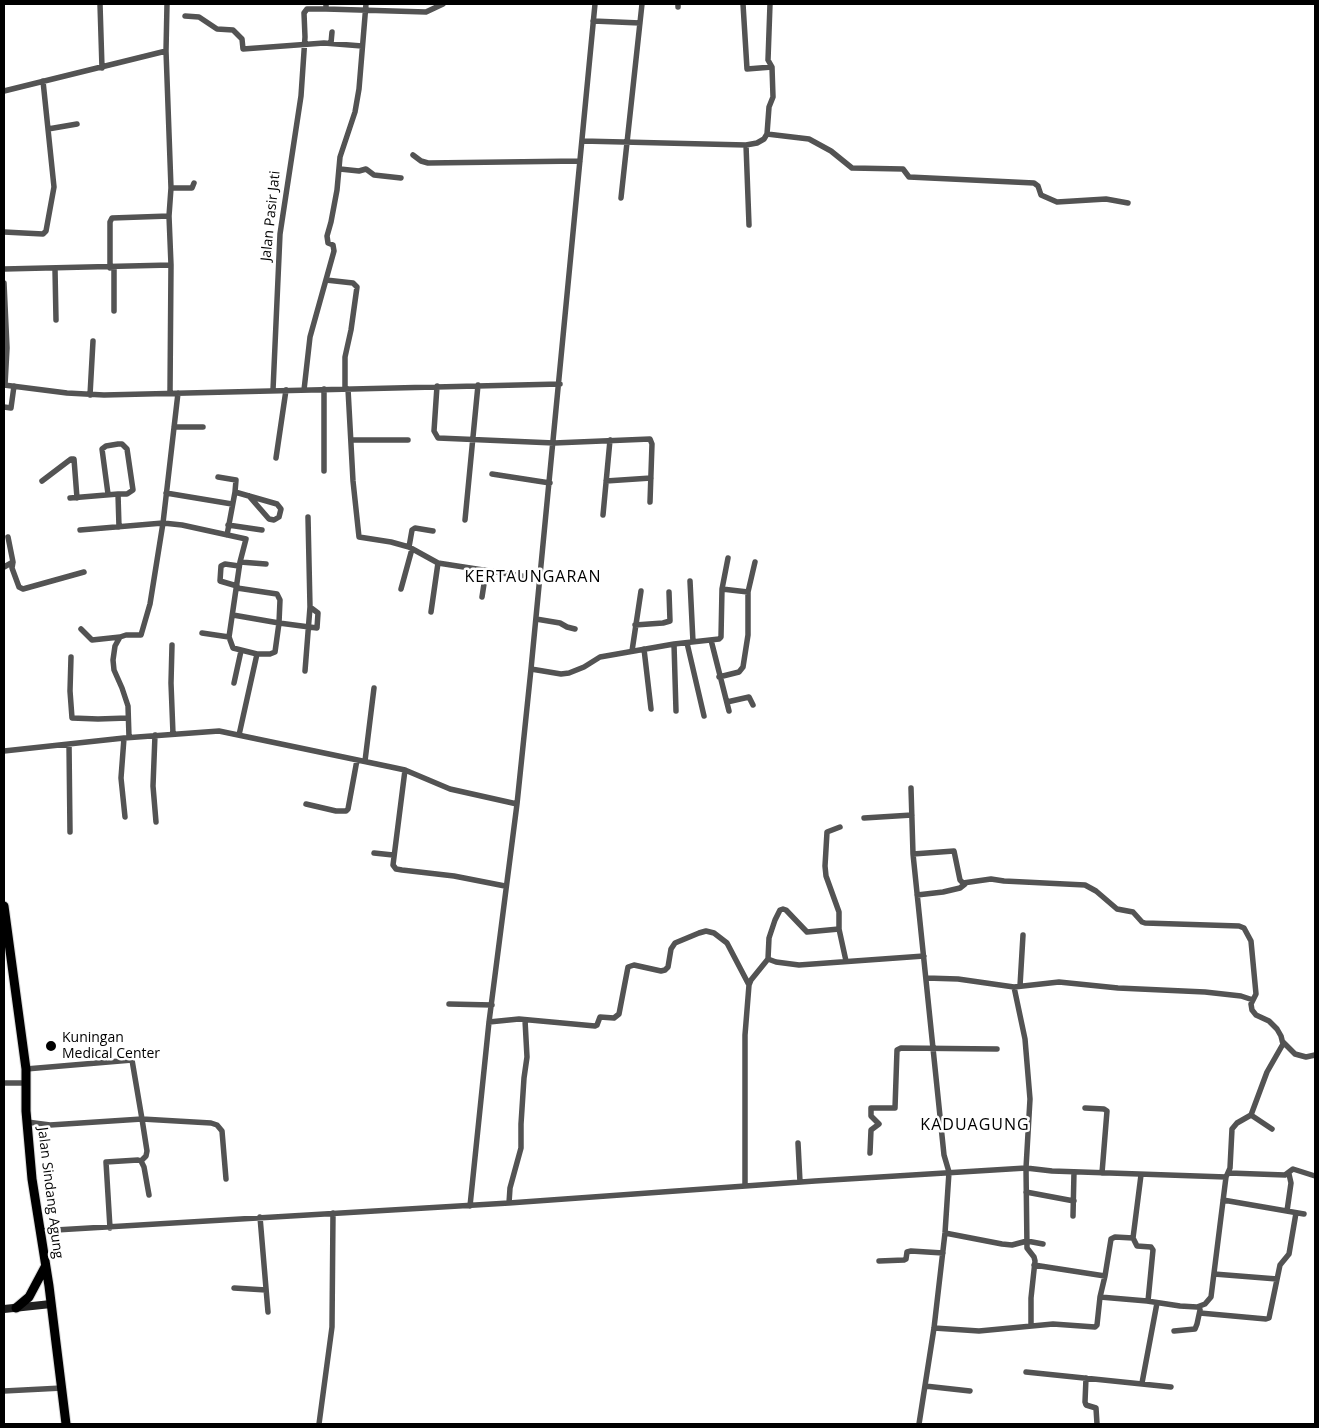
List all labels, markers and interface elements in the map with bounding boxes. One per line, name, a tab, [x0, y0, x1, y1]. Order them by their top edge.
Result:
street label: Jalan Pasir Jati	[258, 170, 284, 262]
district label: KERTAUNGARAN	[463, 567, 603, 587]
place label: Kuningan Medical Center	[62, 1030, 160, 1062]
marker: Kuningan Medical Center	[44, 1039, 58, 1053]
district label: KADUAGUNG	[919, 1115, 1031, 1135]
street label: Jalan Sindang Agung	[34, 1126, 66, 1260]

